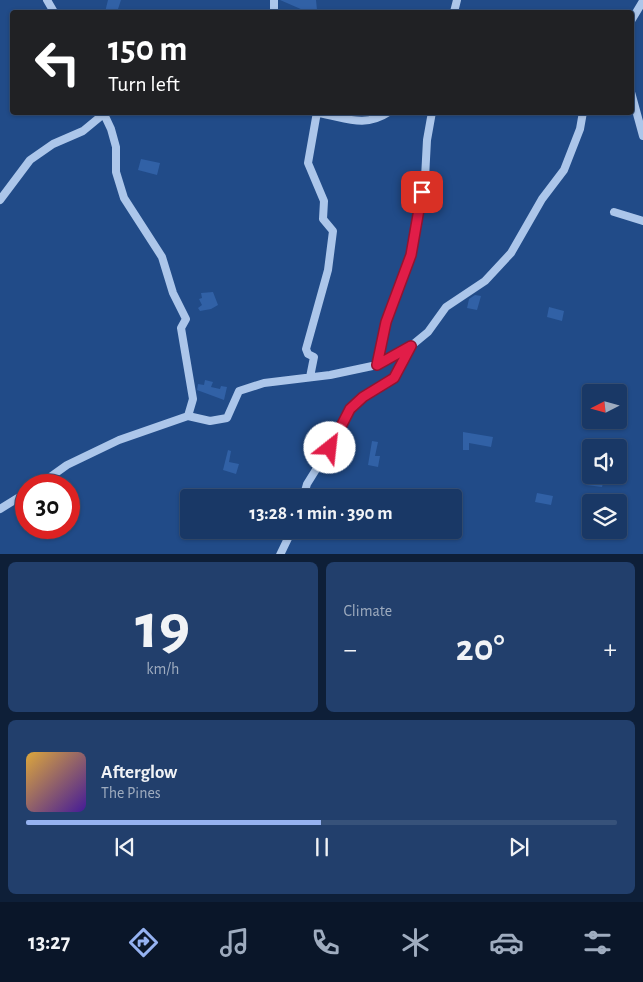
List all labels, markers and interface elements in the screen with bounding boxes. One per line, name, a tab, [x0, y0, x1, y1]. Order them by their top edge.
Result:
icon: left	[25, 30, 90, 95]
text: 150 m	[108, 32, 188, 67]
text: Turn left	[108, 73, 180, 95]
pin	[401, 171, 443, 213]
icon: arrive	[408, 178, 436, 206]
north arrow	[582, 384, 628, 429]
map controls	[582, 384, 627, 539]
position arrow	[303, 421, 355, 473]
button: sound	[582, 439, 627, 484]
speed limit sign: 30	[15, 474, 80, 539]
button: layers	[582, 494, 627, 539]
text: 13:28 · 1 min · 390 m	[249, 504, 393, 523]
text: 19	[135, 595, 190, 660]
text: Climate	[344, 603, 392, 619]
text: 20°	[456, 630, 505, 668]
text: −	[344, 636, 357, 664]
text: +	[604, 636, 617, 664]
text: km/h	[146, 661, 179, 677]
text: Afterglow	[101, 763, 177, 782]
text: The Pines	[101, 785, 161, 801]
icon: previous	[111, 833, 139, 861]
icon: pause	[308, 833, 336, 861]
icon: next	[505, 833, 533, 861]
icon: directions	[126, 925, 161, 960]
icon: music	[217, 925, 252, 960]
icon: phone	[308, 925, 343, 960]
icon: climate	[398, 925, 433, 960]
icon: car	[489, 925, 524, 960]
icon: filters	[580, 925, 615, 960]
text: 13:27	[28, 931, 70, 953]

